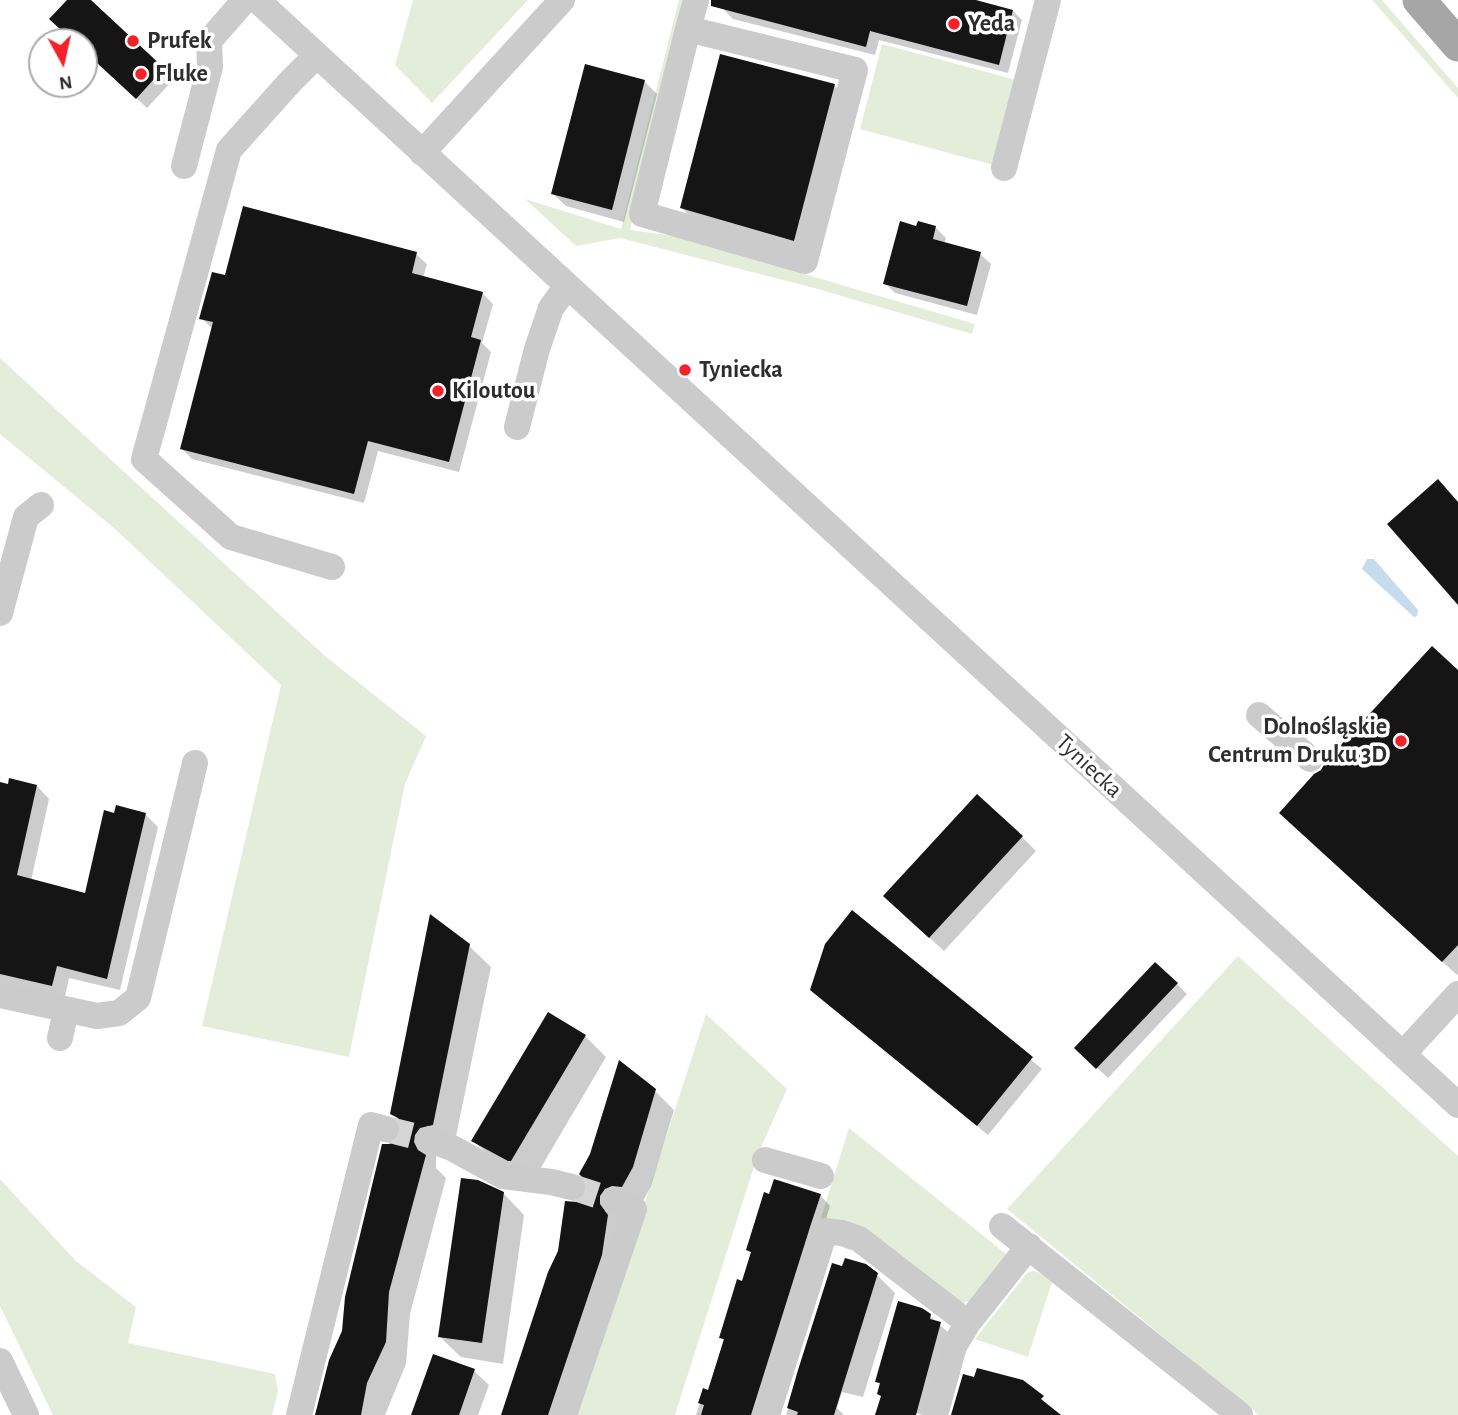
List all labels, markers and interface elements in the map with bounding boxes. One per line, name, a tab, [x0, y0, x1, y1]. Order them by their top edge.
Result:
place label: Yeda	[968, 10, 1015, 38]
marker: Yeda	[946, 16, 962, 32]
place label: Prufek	[147, 27, 212, 55]
north arrow	[28, 28, 98, 98]
marker: Prufek	[125, 33, 141, 49]
place label: Fluke	[155, 60, 208, 88]
marker: Fluke	[133, 66, 149, 82]
text: N	[58, 72, 74, 93]
place label: Tyniecka	[699, 356, 783, 384]
marker: Tyniecka	[677, 362, 693, 378]
place label: Kiloutou	[452, 377, 535, 405]
marker: Kiloutou	[430, 383, 446, 399]
place label: Dolnośląskie Centrum Druku 3D	[1208, 713, 1387, 769]
street label: Tyniecka	[1050, 728, 1128, 804]
marker: Dolnośląskie Centrum Druku 3D	[1393, 733, 1409, 749]

